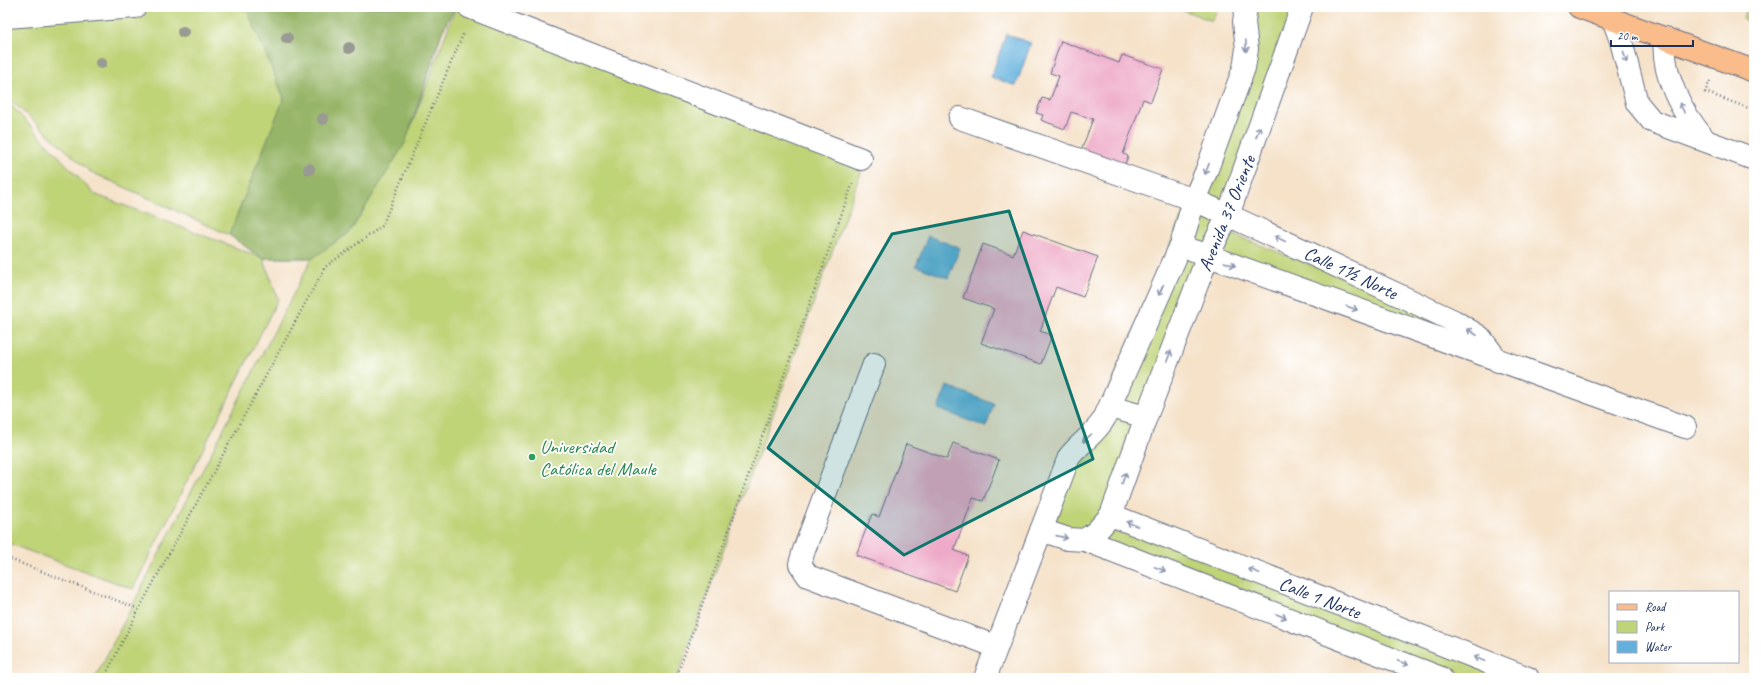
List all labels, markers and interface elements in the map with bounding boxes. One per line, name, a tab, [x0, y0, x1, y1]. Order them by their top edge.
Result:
scale bar	[1611, 22, 1693, 48]
text: 20 m	[1617, 28, 1639, 44]
one-way arrow	[1242, 39, 1250, 52]
one-way arrow	[1622, 50, 1629, 63]
one-way arrow	[1678, 102, 1685, 114]
one-way arrow	[1255, 125, 1262, 138]
street label: Avenida 37 Oriente	[1193, 150, 1262, 275]
one-way arrow	[1203, 162, 1211, 174]
one-way arrow	[1274, 235, 1286, 242]
street label: Calle 1½ Norte	[1300, 241, 1403, 306]
one-way arrow	[1223, 261, 1235, 269]
one-way arrow	[1157, 284, 1164, 296]
one-way arrow	[1346, 305, 1358, 313]
one-way arrow	[1467, 328, 1478, 336]
one-way arrow	[1166, 351, 1174, 363]
one-way arrow	[1083, 433, 1093, 442]
place label: Universidad Católica del Maule	[540, 435, 658, 481]
marker: Universidad Católica del Maule	[527, 452, 537, 462]
one-way arrow	[1120, 473, 1128, 485]
one-way arrow	[1127, 519, 1139, 527]
one-way arrow	[1056, 534, 1069, 542]
one-way arrow	[1154, 566, 1166, 574]
one-way arrow	[1248, 566, 1260, 574]
street label: Calle 1 Norte	[1276, 571, 1365, 625]
legend	[1609, 591, 1739, 663]
text: Road	[1645, 599, 1667, 615]
one-way arrow	[1275, 613, 1287, 621]
text: Park	[1645, 619, 1666, 635]
text: Water	[1645, 639, 1673, 655]
one-way arrow	[1473, 654, 1485, 662]
one-way arrow	[1396, 660, 1408, 668]

